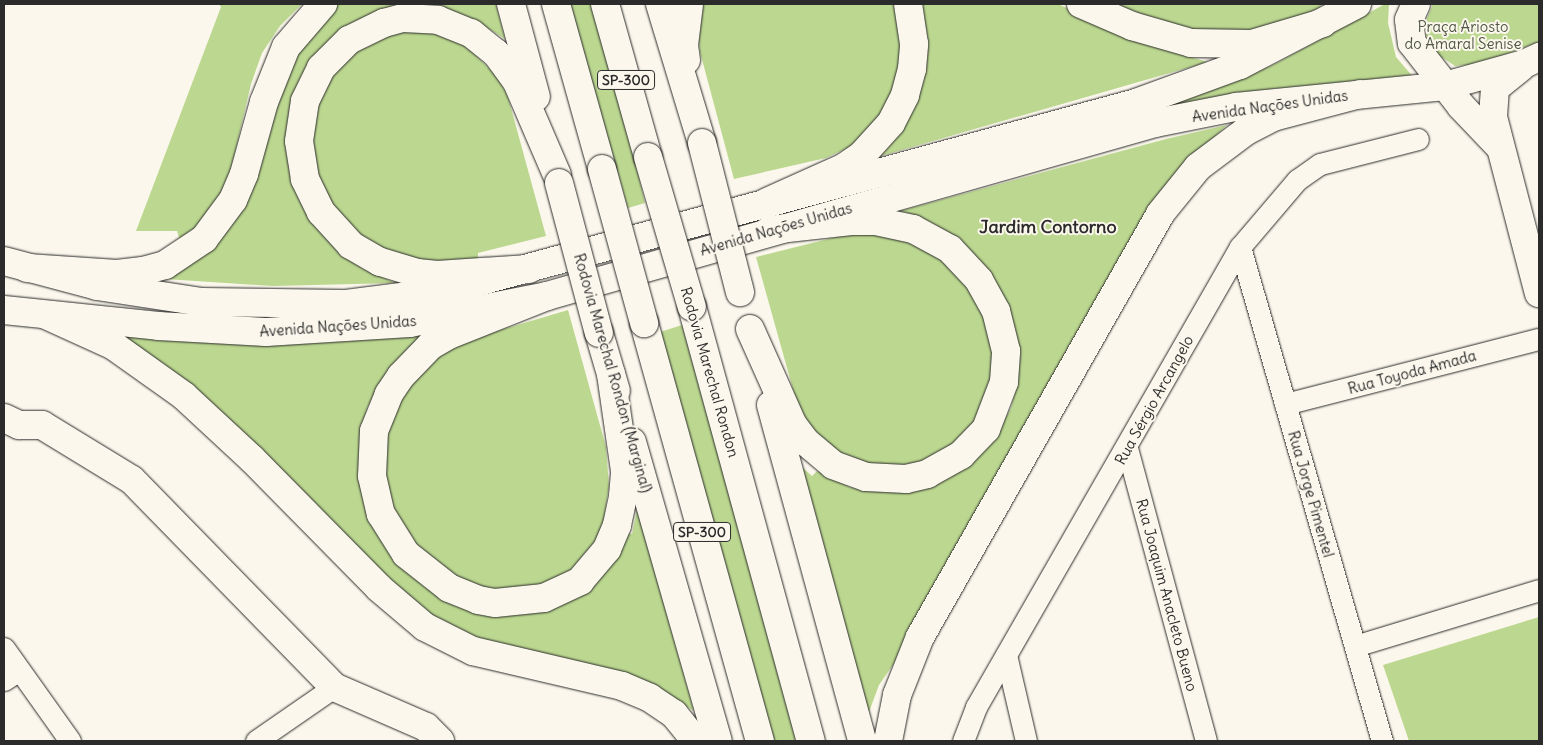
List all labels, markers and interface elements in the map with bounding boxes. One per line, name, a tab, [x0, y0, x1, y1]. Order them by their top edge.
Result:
park label: Praça Ariosto do Amaral Senise	[1405, 17, 1521, 52]
road number: SP-300	[596, 68, 656, 92]
street label: Avenida Nações Unidas	[1191, 86, 1349, 126]
street label: Avenida Nações Unidas	[698, 199, 854, 259]
district label: Jardim Contorno	[979, 216, 1117, 238]
street label: Rodovia Marechal Rondon (Marginal)	[570, 251, 656, 495]
street label: Rodovia Marechal Rondon	[677, 285, 743, 459]
street label: Avenida Nações Unidas	[259, 312, 417, 340]
street label: Rua Sérgio Arcangelo	[1111, 332, 1197, 468]
street label: Rua Toyoda Amada	[1346, 346, 1478, 398]
street label: Rua Jorge Pimentel	[1284, 429, 1338, 559]
street label: Rua Joaquim Anacleto Bueno	[1133, 497, 1201, 693]
road number: SP-300	[672, 520, 732, 544]

